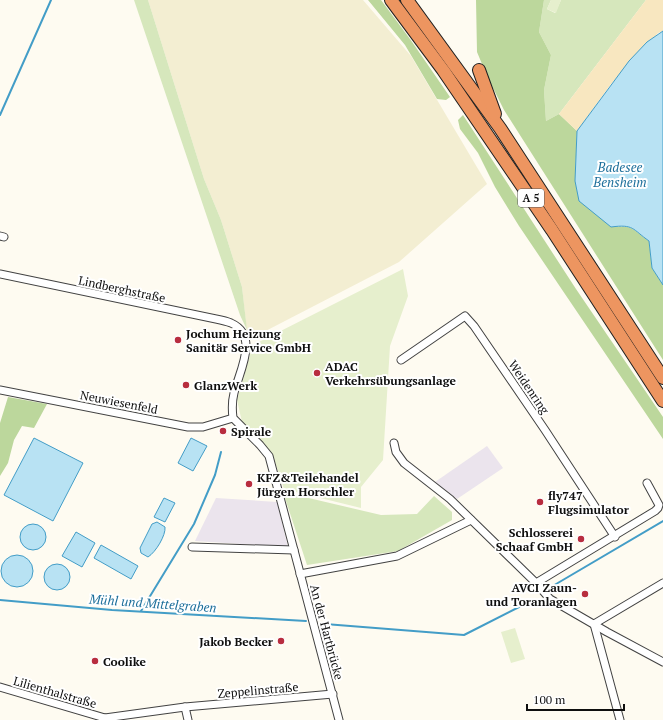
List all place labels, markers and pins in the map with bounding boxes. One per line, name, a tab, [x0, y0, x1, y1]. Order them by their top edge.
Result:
place label: Jochum Heizung Sanitär Service GmbH	[186, 326, 311, 355]
marker: Jochum Heizung Sanitär Service GmbH	[173, 335, 183, 345]
place label: ADAC Verkehrsübungsanlage	[325, 359, 457, 388]
marker: ADAC Verkehrsübungsanlage	[312, 368, 322, 378]
place label: GlanzWerk	[194, 378, 257, 393]
marker: GlanzWerk	[181, 380, 191, 390]
place label: Spirale	[231, 424, 272, 439]
marker: Spirale	[218, 426, 228, 436]
place label: KFZ&Teilehandel Jürgen Horschler	[257, 470, 359, 499]
marker: KFZ&Teilehandel Jürgen Horschler	[244, 479, 254, 489]
place label: fly747 Flugsimulator	[548, 488, 630, 517]
marker: fly747 Flugsimulator	[535, 497, 545, 507]
place label: Schlosserei Schaaf GmbH	[496, 525, 573, 554]
marker: Schlosserei Schaaf GmbH	[576, 534, 586, 544]
place label: AVCI Zaun- und Toranlagen	[486, 580, 577, 609]
marker: AVCI Zaun- und Toranlagen	[580, 589, 590, 599]
place label: Jakob Becker	[199, 634, 274, 649]
marker: Jakob Becker	[276, 636, 286, 646]
place label: Coolike	[103, 654, 147, 669]
marker: Coolike	[90, 656, 100, 666]

